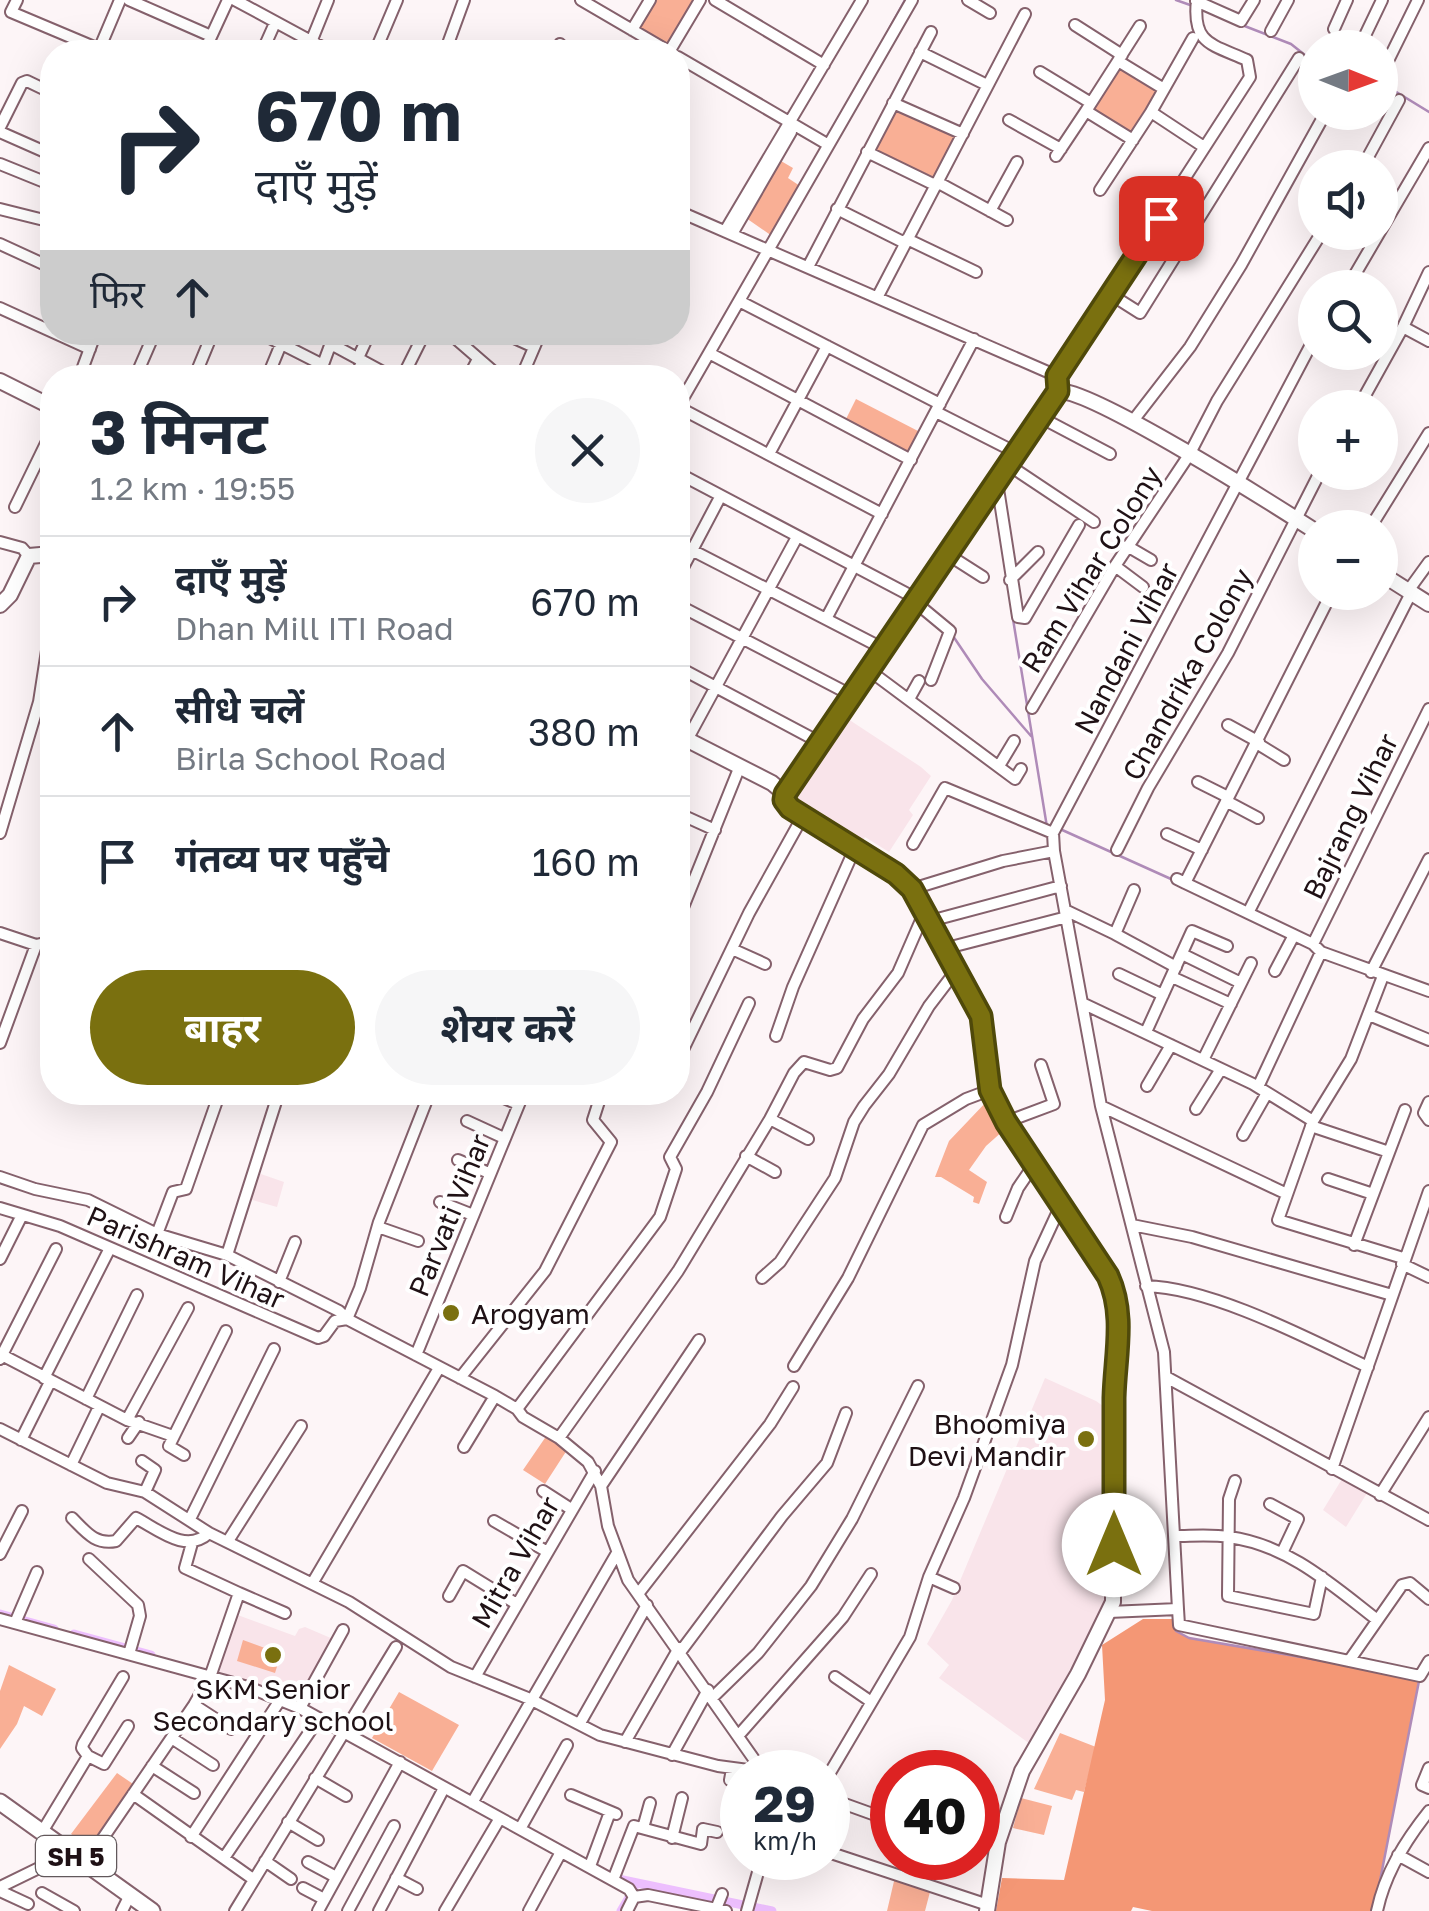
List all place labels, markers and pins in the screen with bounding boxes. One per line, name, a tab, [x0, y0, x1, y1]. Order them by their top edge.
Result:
pin	[1119, 176, 1204, 261]
place label: Arogyam	[471, 1297, 590, 1330]
marker: Arogyam	[440, 1302, 462, 1324]
place label: Bhoomiya Devi Mandir	[908, 1407, 1066, 1472]
marker: Bhoomiya Devi Mandir	[1075, 1428, 1097, 1450]
marker: SKM Senior Secondary school	[262, 1644, 284, 1666]
place label: SKM Senior Secondary school	[153, 1672, 393, 1737]

